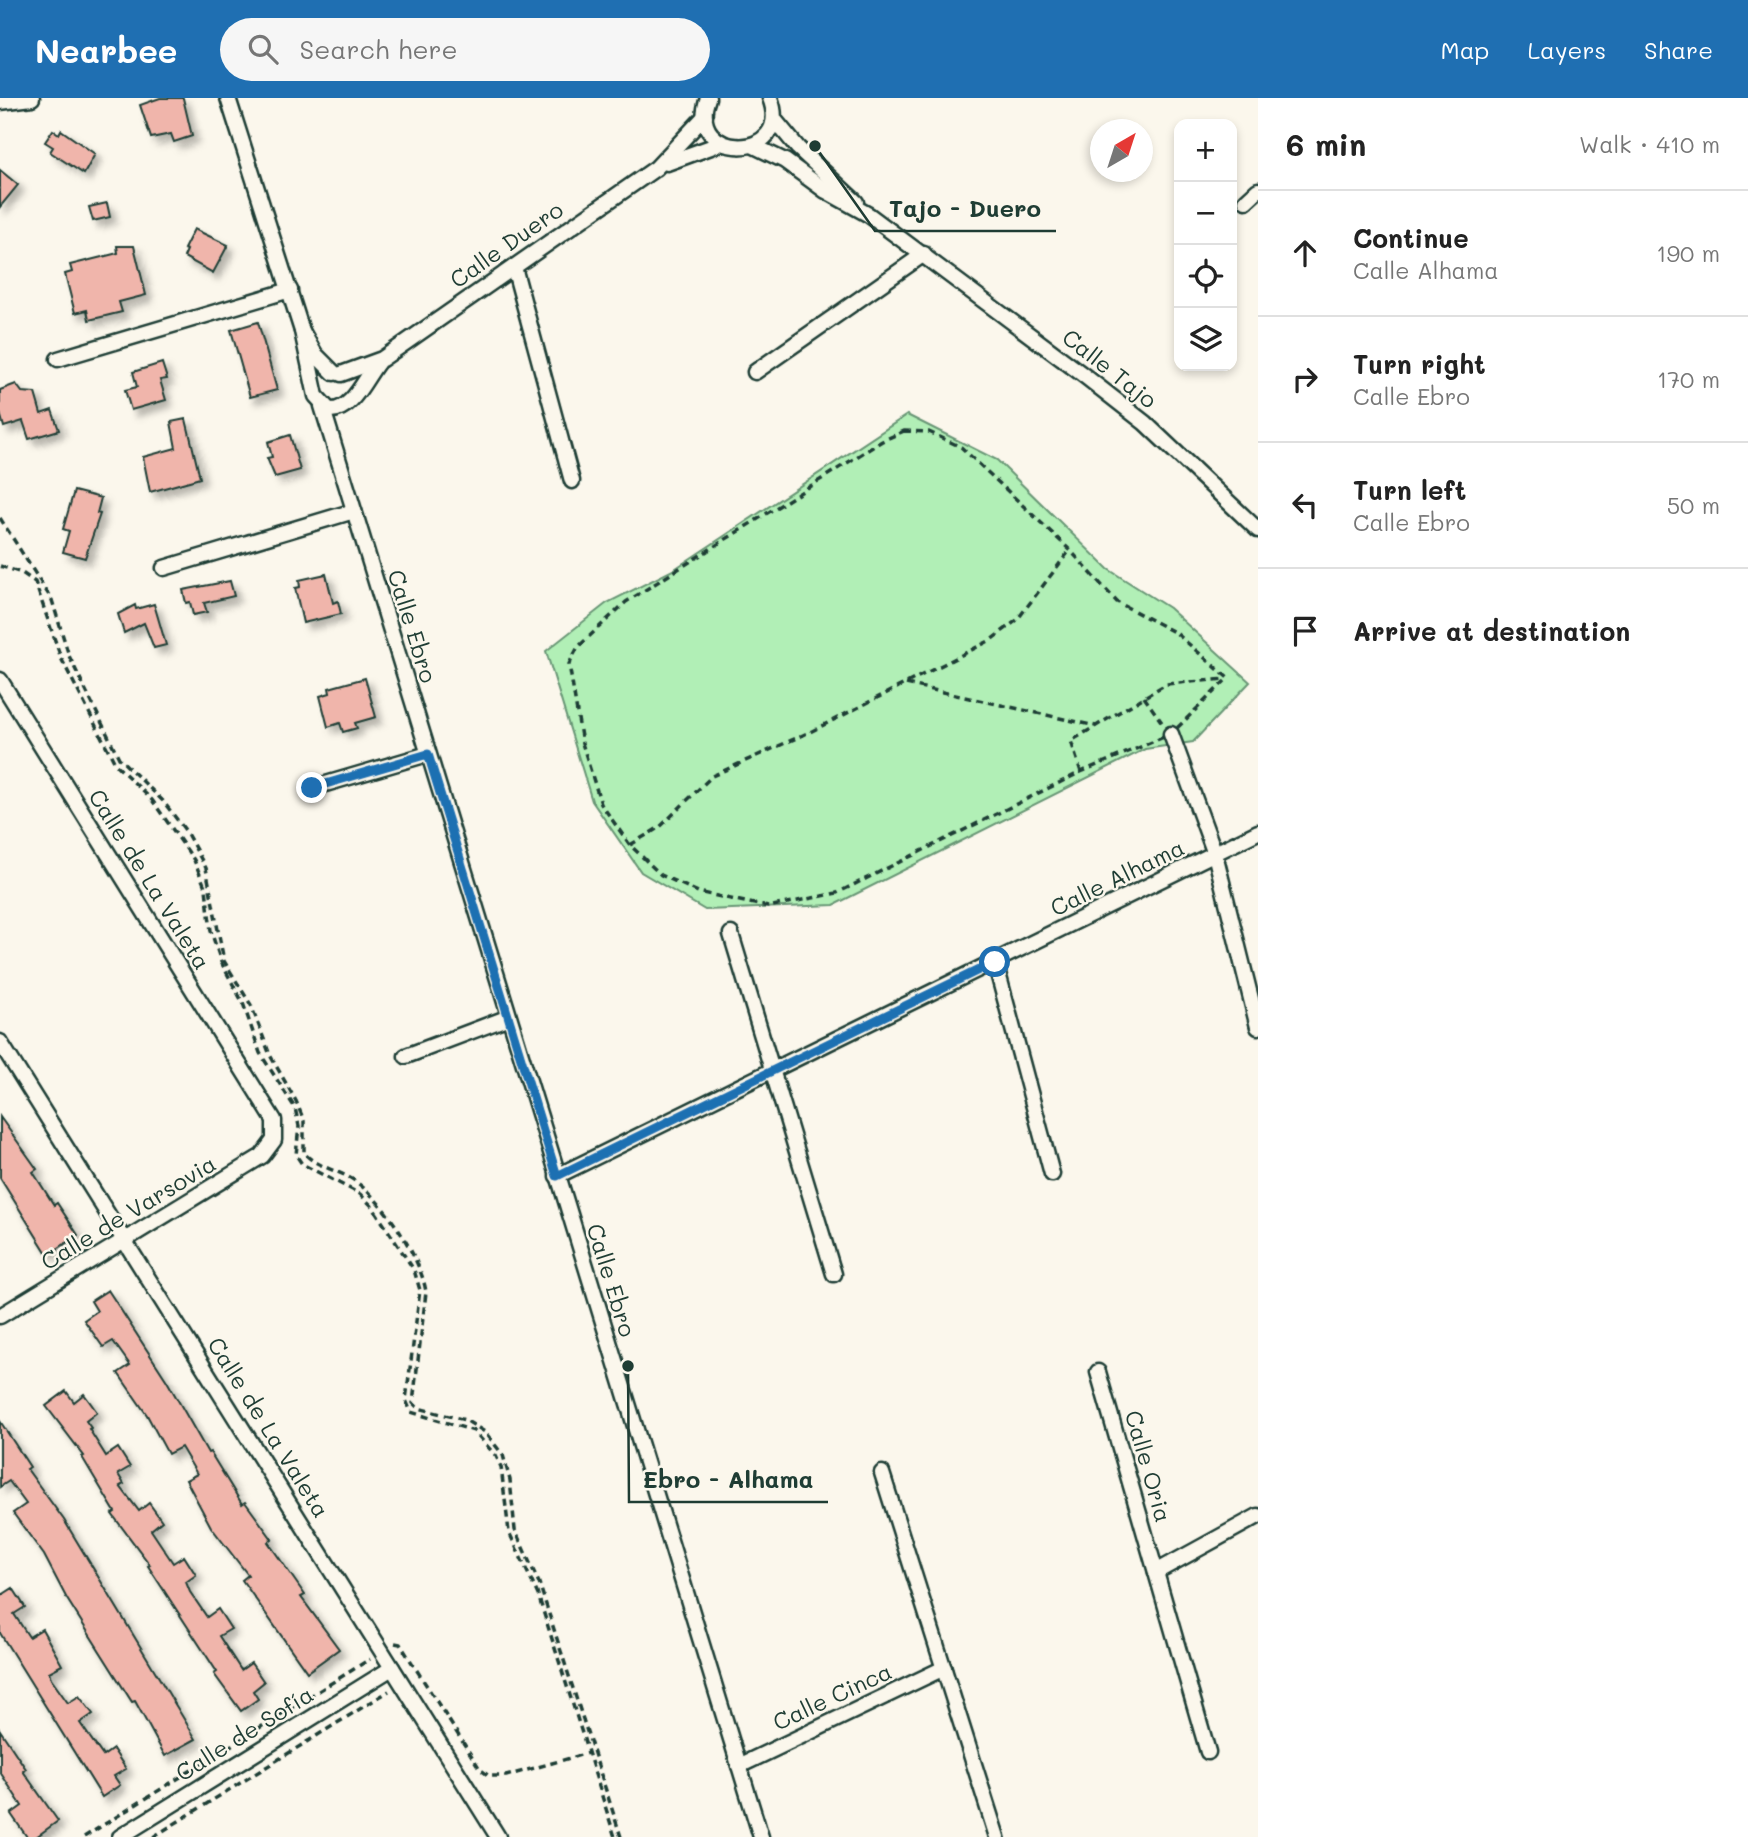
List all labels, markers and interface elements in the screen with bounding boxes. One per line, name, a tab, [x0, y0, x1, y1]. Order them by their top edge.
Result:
search box	[220, 18, 710, 81]
text: Nearbee	[35, 28, 178, 71]
icon: search	[244, 30, 282, 68]
text: Search here	[300, 32, 458, 66]
text: Map	[1441, 34, 1489, 65]
text: Layers	[1527, 34, 1606, 65]
text: Share	[1644, 34, 1713, 65]
north arrow	[1090, 119, 1153, 182]
map controls	[1174, 119, 1237, 371]
button: +	[1174, 119, 1237, 182]
text: 6 min	[1286, 124, 1366, 164]
text: Walk · 410 m	[1579, 129, 1720, 159]
button: −	[1174, 182, 1237, 245]
callout: Tajo - Duero	[875, 186, 1056, 231]
text: Tajo - Duero	[889, 192, 1041, 223]
street label: Calle Duero	[443, 194, 569, 294]
text: Continue	[1353, 221, 1469, 255]
icon: ahead	[1286, 234, 1324, 272]
text: 190 m	[1656, 238, 1720, 268]
button: locate	[1174, 245, 1237, 308]
text: Calle Alhama	[1353, 255, 1499, 285]
button: layers	[1174, 308, 1237, 371]
street label: Calle Tajo	[1056, 322, 1164, 414]
text: Turn right	[1353, 347, 1486, 381]
icon: right	[1286, 360, 1324, 398]
text: 170 m	[1657, 364, 1720, 394]
text: Calle Ebro	[1353, 381, 1470, 411]
text: Turn left	[1353, 473, 1466, 507]
icon: left	[1286, 486, 1324, 524]
text: 50 m	[1667, 490, 1720, 520]
text: Calle Ebro	[1353, 507, 1470, 537]
street label: Calle Ebro	[382, 566, 444, 686]
icon: arrive	[1286, 612, 1324, 650]
text: Arrive at destination	[1353, 614, 1630, 648]
route end	[296, 772, 327, 803]
street label: Calle de La Valeta	[82, 783, 218, 975]
street label: Calle Alhama	[1045, 832, 1189, 922]
route start	[979, 946, 1010, 977]
street label: Calle de Varsovia	[35, 1148, 221, 1276]
street label: Calle Ebro	[581, 1220, 643, 1340]
street label: Calle de La Valeta	[201, 1331, 337, 1523]
street label: Calle Oria	[1119, 1407, 1179, 1525]
callout: Ebro - Alhama	[629, 1457, 828, 1502]
text: Ebro - Alhama	[643, 1463, 813, 1494]
street label: Calle Cinca	[768, 1655, 896, 1737]
street label: Calle de Sofía	[169, 1679, 319, 1787]

